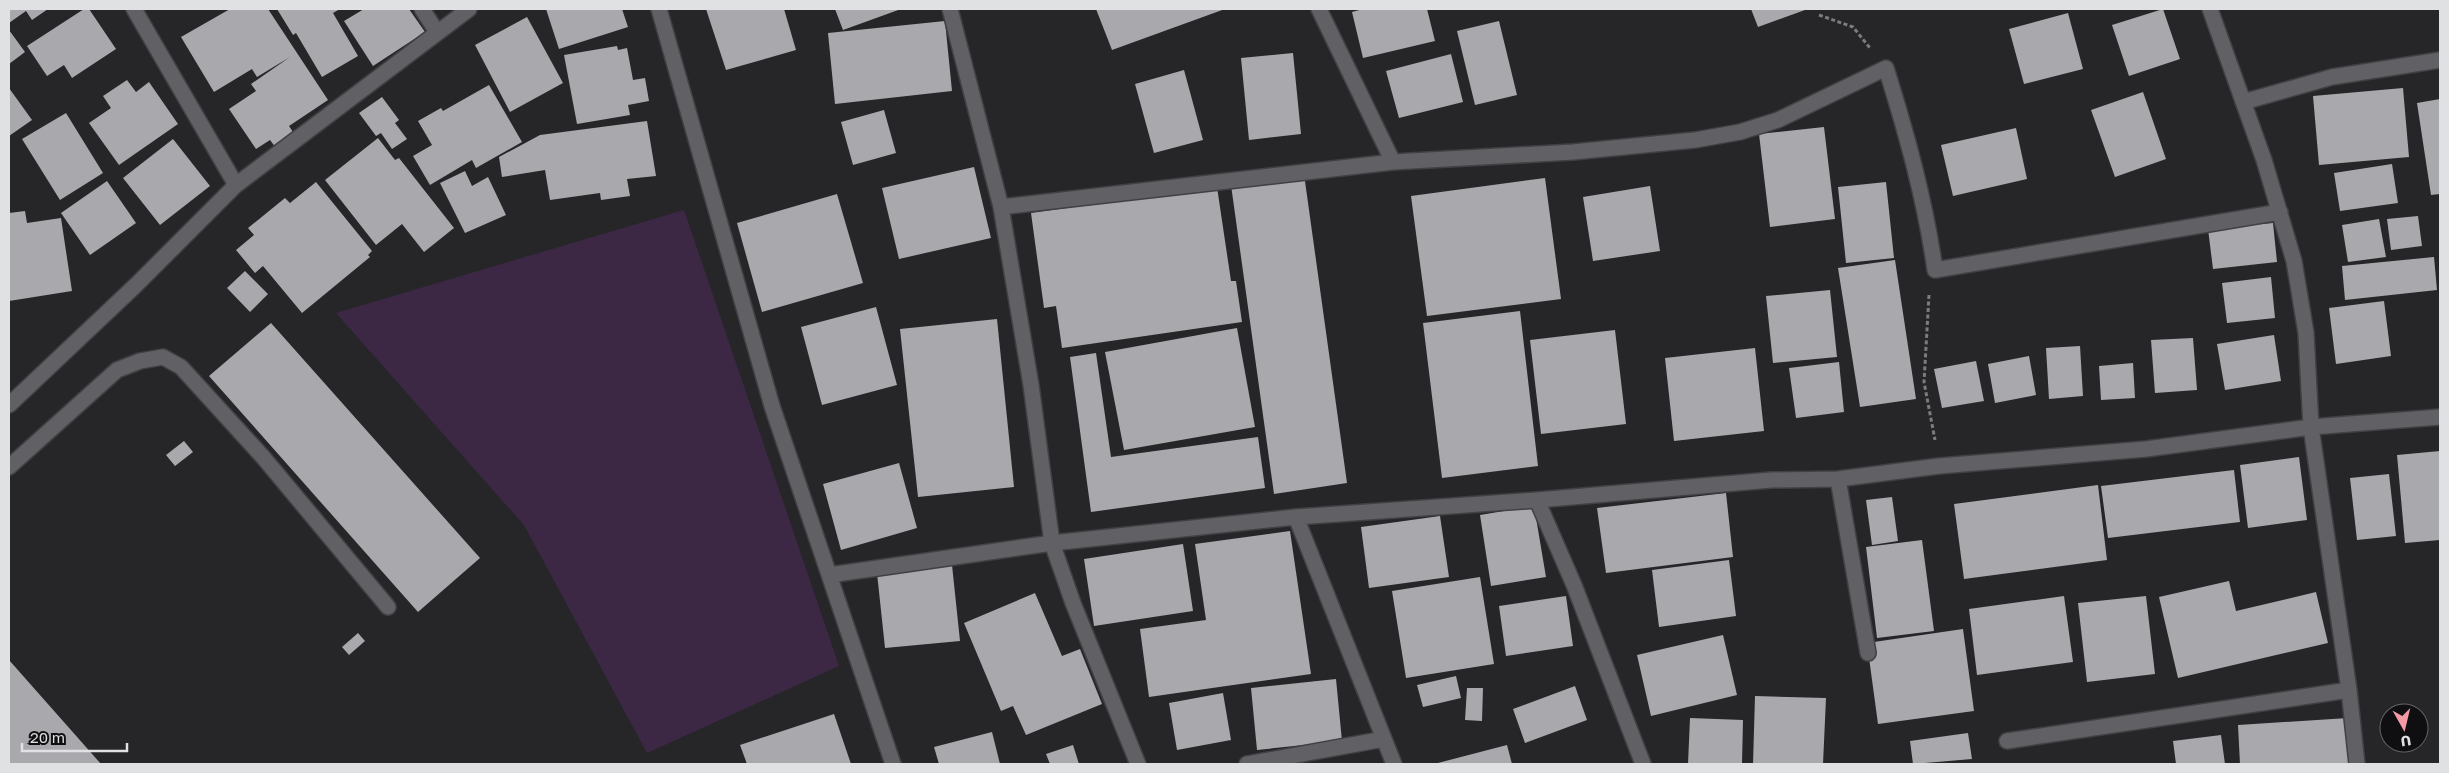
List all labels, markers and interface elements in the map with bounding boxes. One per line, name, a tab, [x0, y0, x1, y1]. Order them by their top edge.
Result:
north arrow	[2379, 703, 2429, 753]
scale bar	[22, 720, 128, 752]
text: 20 m	[30, 728, 65, 746]
text: U	[2400, 732, 2412, 750]

